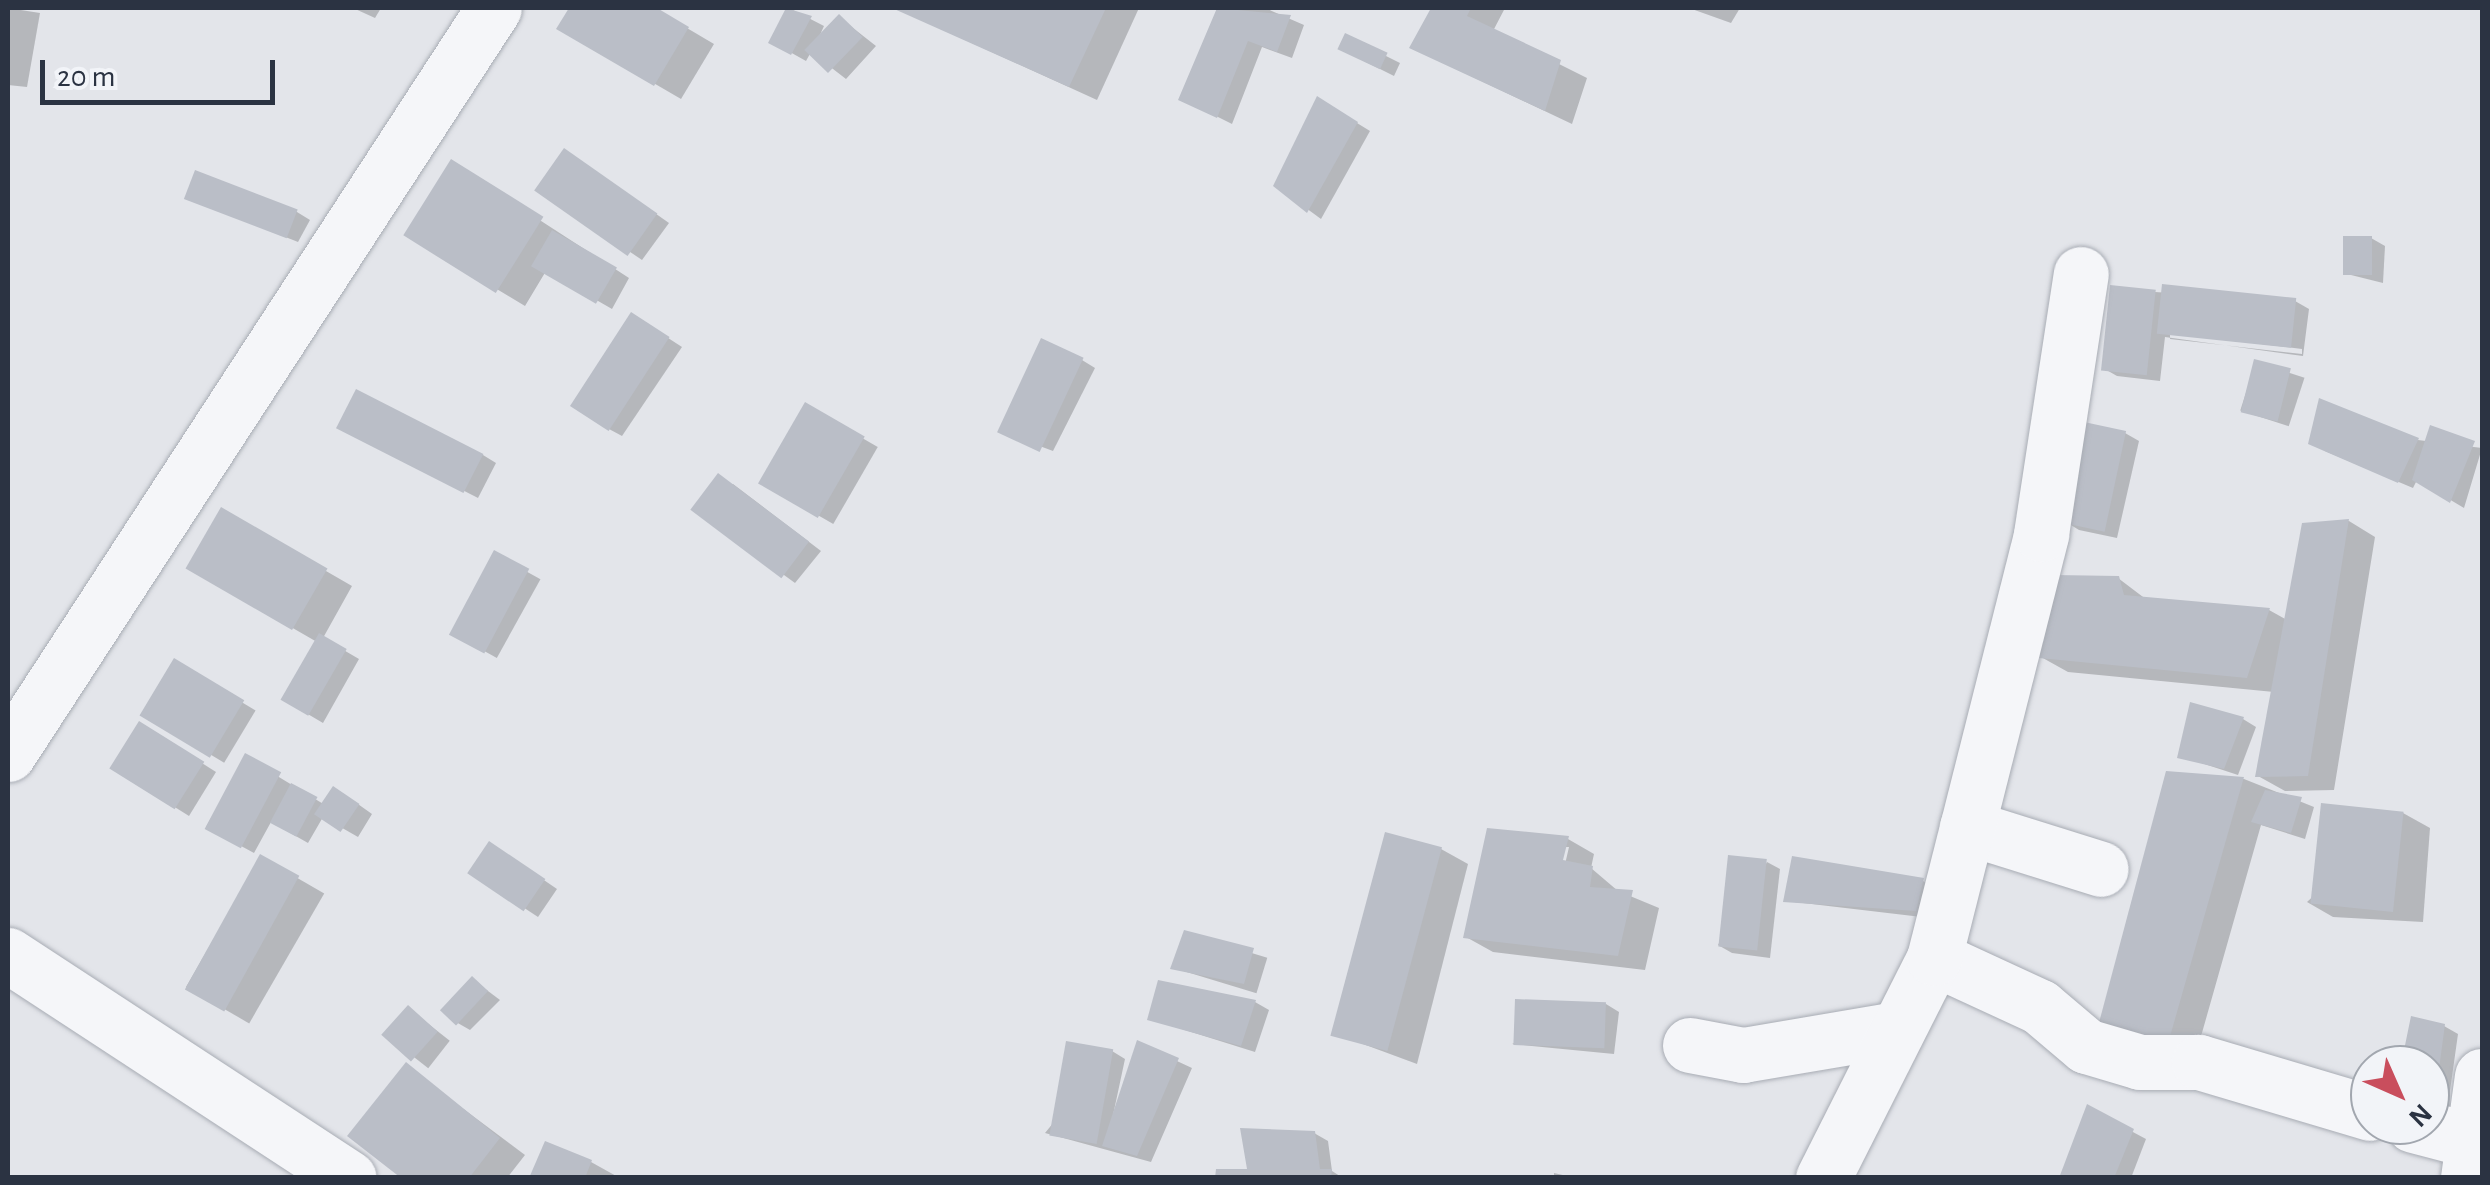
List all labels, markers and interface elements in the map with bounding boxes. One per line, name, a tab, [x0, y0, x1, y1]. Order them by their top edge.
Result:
scale bar	[45, 40, 280, 102]
text: 20 m	[57, 62, 115, 92]
north arrow	[2350, 1045, 2450, 1145]
text: N	[2403, 1098, 2437, 1132]

